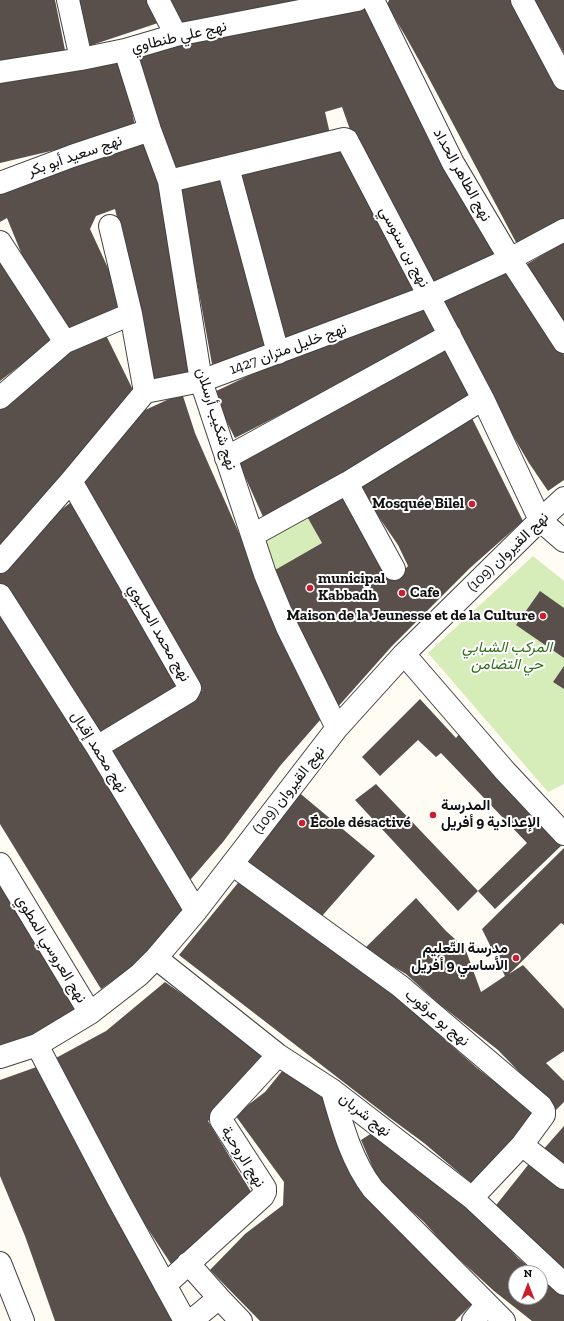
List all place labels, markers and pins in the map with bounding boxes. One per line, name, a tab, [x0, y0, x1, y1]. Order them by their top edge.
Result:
place label: Mosquée Bilel	[372, 495, 464, 513]
marker: Mosquée Bilel	[467, 499, 477, 509]
place label: municipal Kabbadh	[318, 570, 385, 605]
marker: municipal Kabbadh	[305, 583, 315, 593]
place label: Cafe	[410, 584, 440, 602]
marker: Cafe	[397, 588, 407, 598]
place label: Maison de la Jeunesse et de la Culture	[286, 607, 535, 625]
marker: Maison de la Jeunesse et de la Culture	[538, 611, 548, 621]
place label: المدرسة الإعدادية 9 أفريل	[441, 797, 540, 832]
marker: المدرسة الإعدادية 9 أفريل	[428, 810, 438, 820]
place label: École désactivé	[310, 814, 411, 832]
marker: École désactivé	[297, 818, 307, 828]
place label: مدرسة التّعليم الأساسي 9 أفريل	[411, 940, 508, 975]
marker: مدرسة التّعليم الأساسي 9 أفريل	[511, 953, 521, 963]

